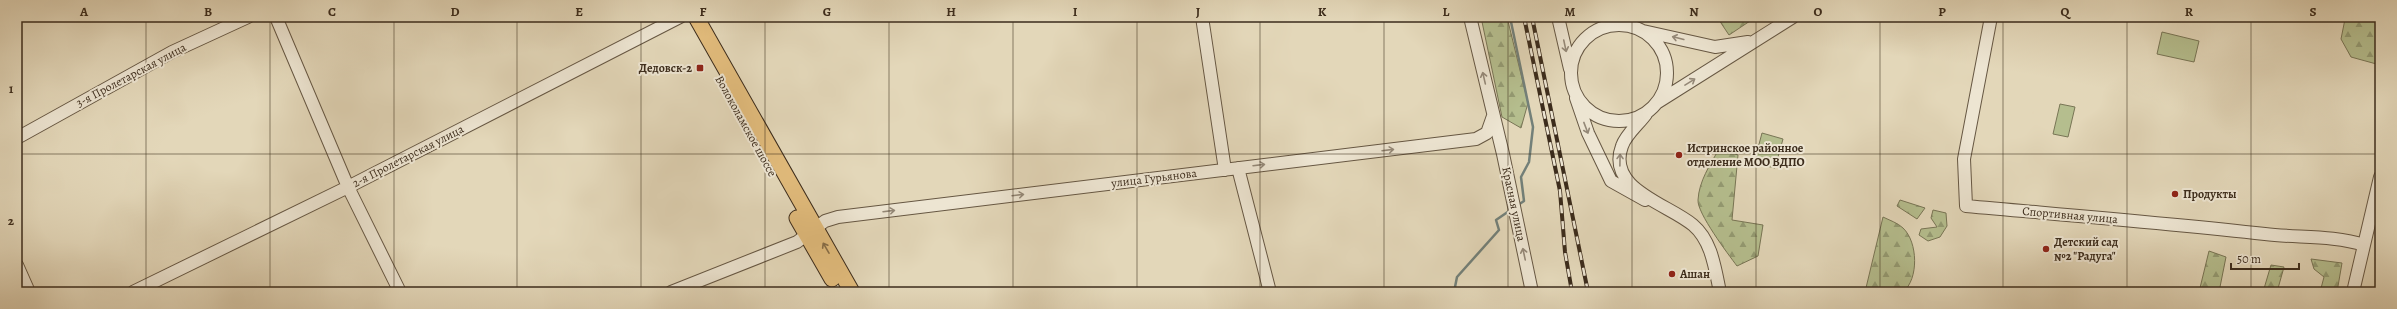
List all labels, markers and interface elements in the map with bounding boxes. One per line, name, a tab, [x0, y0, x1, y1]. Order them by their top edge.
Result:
text: A	[79, 3, 89, 20]
text: B	[204, 3, 212, 20]
text: C	[328, 3, 336, 20]
text: D	[450, 3, 460, 20]
text: E	[575, 3, 583, 20]
text: F	[700, 3, 707, 20]
text: G	[823, 3, 831, 20]
text: H	[946, 3, 956, 20]
text: I	[1073, 3, 1078, 20]
text: J	[1196, 3, 1200, 20]
text: K	[1318, 3, 1327, 20]
text: L	[1443, 3, 1450, 20]
text: M	[1565, 3, 1576, 20]
text: N	[1689, 3, 1699, 20]
text: O	[1814, 3, 1823, 20]
text: P	[1938, 3, 1946, 20]
text: Q	[2061, 3, 2072, 20]
text: R	[2185, 3, 2194, 20]
text: S	[2309, 3, 2317, 20]
one-way arrow	[1671, 33, 1684, 41]
street label: 3-я Пролетарская улица	[73, 39, 189, 111]
one-way arrow	[1561, 39, 1569, 52]
place label: Дедовск-2	[639, 60, 692, 76]
marker: Дедовск-2	[695, 63, 705, 73]
one-way arrow	[1480, 72, 1487, 85]
street label: Волоколамское шоссе	[712, 73, 780, 179]
one-way arrow	[1684, 78, 1695, 86]
text: 1	[9, 80, 14, 97]
street label: 2-я Пролетарская улица	[349, 121, 467, 191]
one-way arrow	[1582, 122, 1590, 134]
place label: Истринское районное отделение МОО ВДПО	[1687, 140, 1805, 170]
one-way arrow	[1381, 146, 1394, 154]
marker: Истринское районное отделение МОО ВДПО	[1674, 150, 1684, 160]
one-way arrow	[1616, 154, 1624, 167]
one-way arrow	[1252, 162, 1265, 169]
street label: улица Гурьянова	[1109, 165, 1198, 191]
street label: Красная улица	[1498, 165, 1530, 243]
place label: Продукты	[2183, 186, 2236, 202]
marker: Продукты	[2170, 189, 2180, 199]
one-way arrow	[1011, 191, 1024, 199]
street label: Спортивная улица	[2022, 203, 2119, 227]
one-way arrow	[882, 207, 895, 214]
text: 2	[8, 212, 15, 229]
place label: Детский сад №2 "Радуга"	[2054, 234, 2118, 264]
one-way arrow	[822, 242, 830, 254]
marker: Детский сад №2 "Радуга"	[2041, 244, 2051, 254]
scale bar	[2231, 245, 2299, 271]
one-way arrow	[1520, 248, 1528, 261]
text: 50 m	[2237, 251, 2261, 267]
place label: Ашан	[1679, 266, 1710, 282]
marker: Ашан	[1667, 269, 1677, 279]

